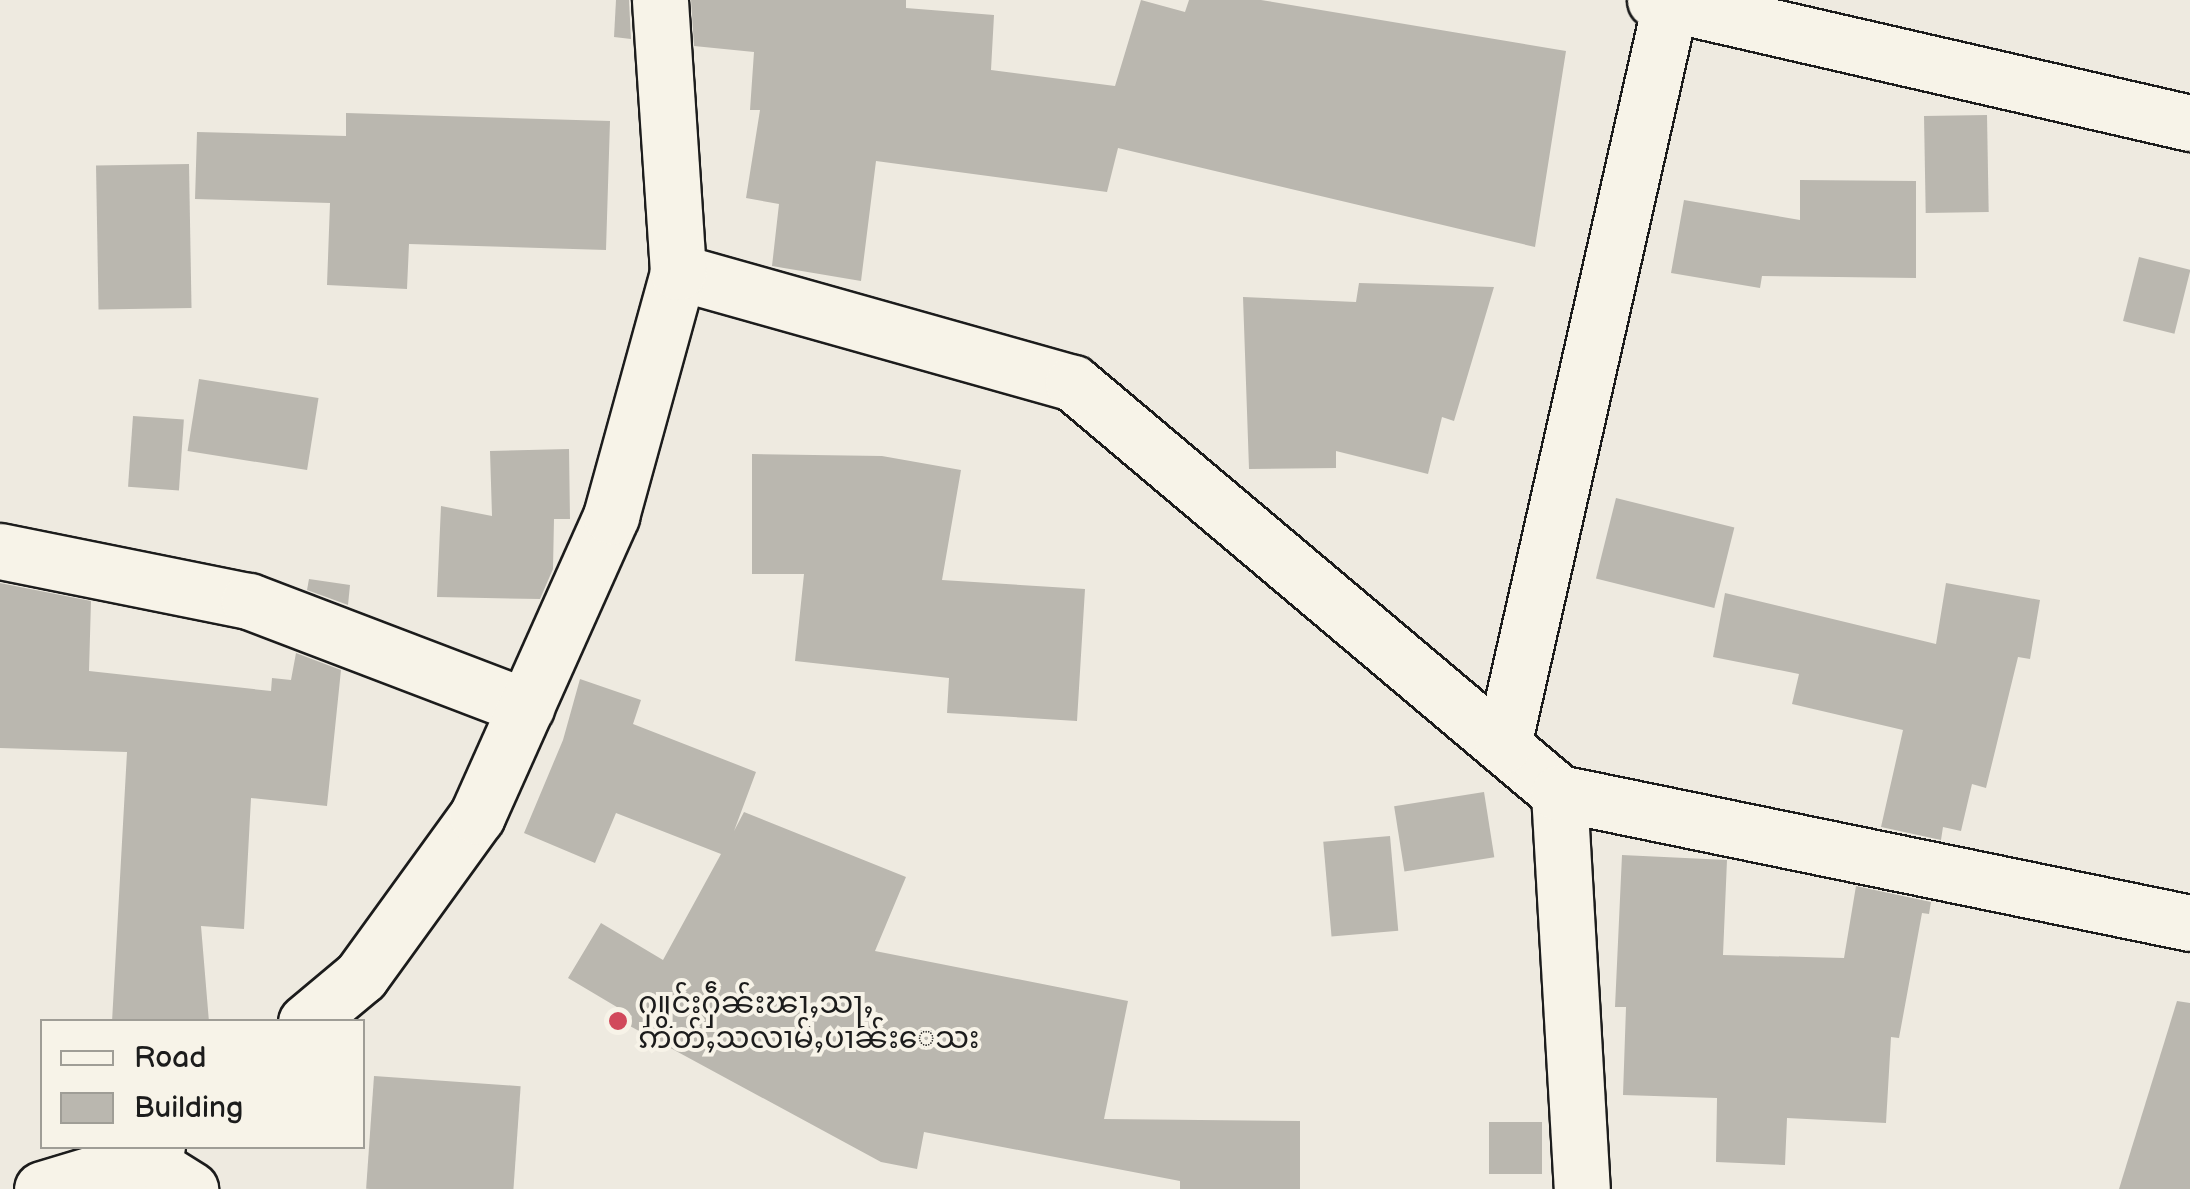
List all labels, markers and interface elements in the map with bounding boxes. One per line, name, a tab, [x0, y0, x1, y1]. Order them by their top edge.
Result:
place label: ႁူင်းႁဵၼ်းၽႃႇသႃႇ ဢိတ်ႇသလၢမ်ႇပၢၼ်းေသး	[638, 986, 979, 1056]
marker: ႁူင်းႁဵၼ်းၽႃႇသႃႇ ဢိတ်ႇသလၢမ်ႇပၢၼ်းေသး	[607, 1010, 629, 1032]
legend	[40, 1019, 365, 1149]
text: Road	[134, 1040, 207, 1076]
text: Building	[134, 1090, 243, 1126]

